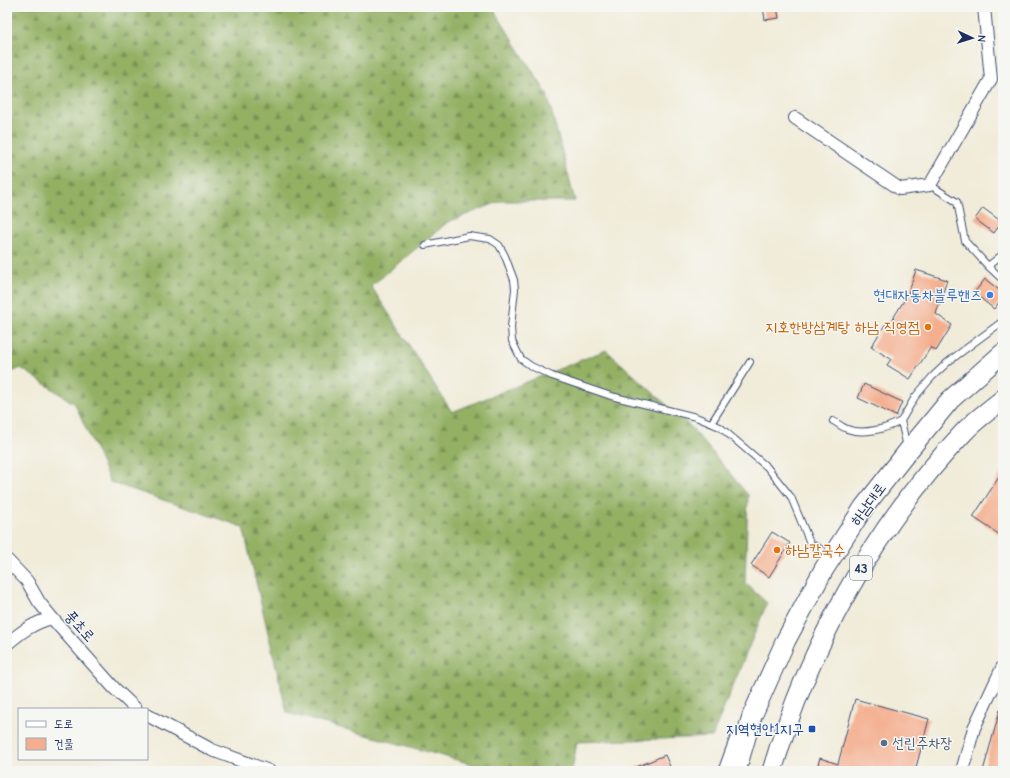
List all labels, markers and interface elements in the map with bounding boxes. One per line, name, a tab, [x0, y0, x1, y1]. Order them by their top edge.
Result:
north arrow	[952, 18, 992, 58]
text: N	[975, 35, 988, 43]
place label: 현대자동차블루핸즈	[873, 286, 982, 304]
marker: 현대자동차블루핸즈	[985, 290, 995, 300]
place label: 지호한방삼계탕 하남 직영점	[765, 318, 920, 336]
marker: 지호한방삼계탕 하남 직영점	[923, 322, 933, 332]
street label: 하남대로	[847, 479, 889, 529]
place label: 하남칼국수	[785, 541, 845, 559]
marker: 하남칼국수	[772, 545, 782, 555]
road number: 43	[850, 556, 872, 580]
street label: 풍초로	[61, 607, 99, 645]
legend	[18, 708, 148, 760]
text: 도로	[54, 717, 73, 731]
place label: 지역현안1지구	[726, 720, 804, 738]
marker: 지역현안1지구	[807, 724, 817, 734]
place label: 선린주차장	[892, 734, 952, 752]
text: 건물	[54, 737, 74, 751]
marker: 선린주차장	[879, 738, 889, 748]

